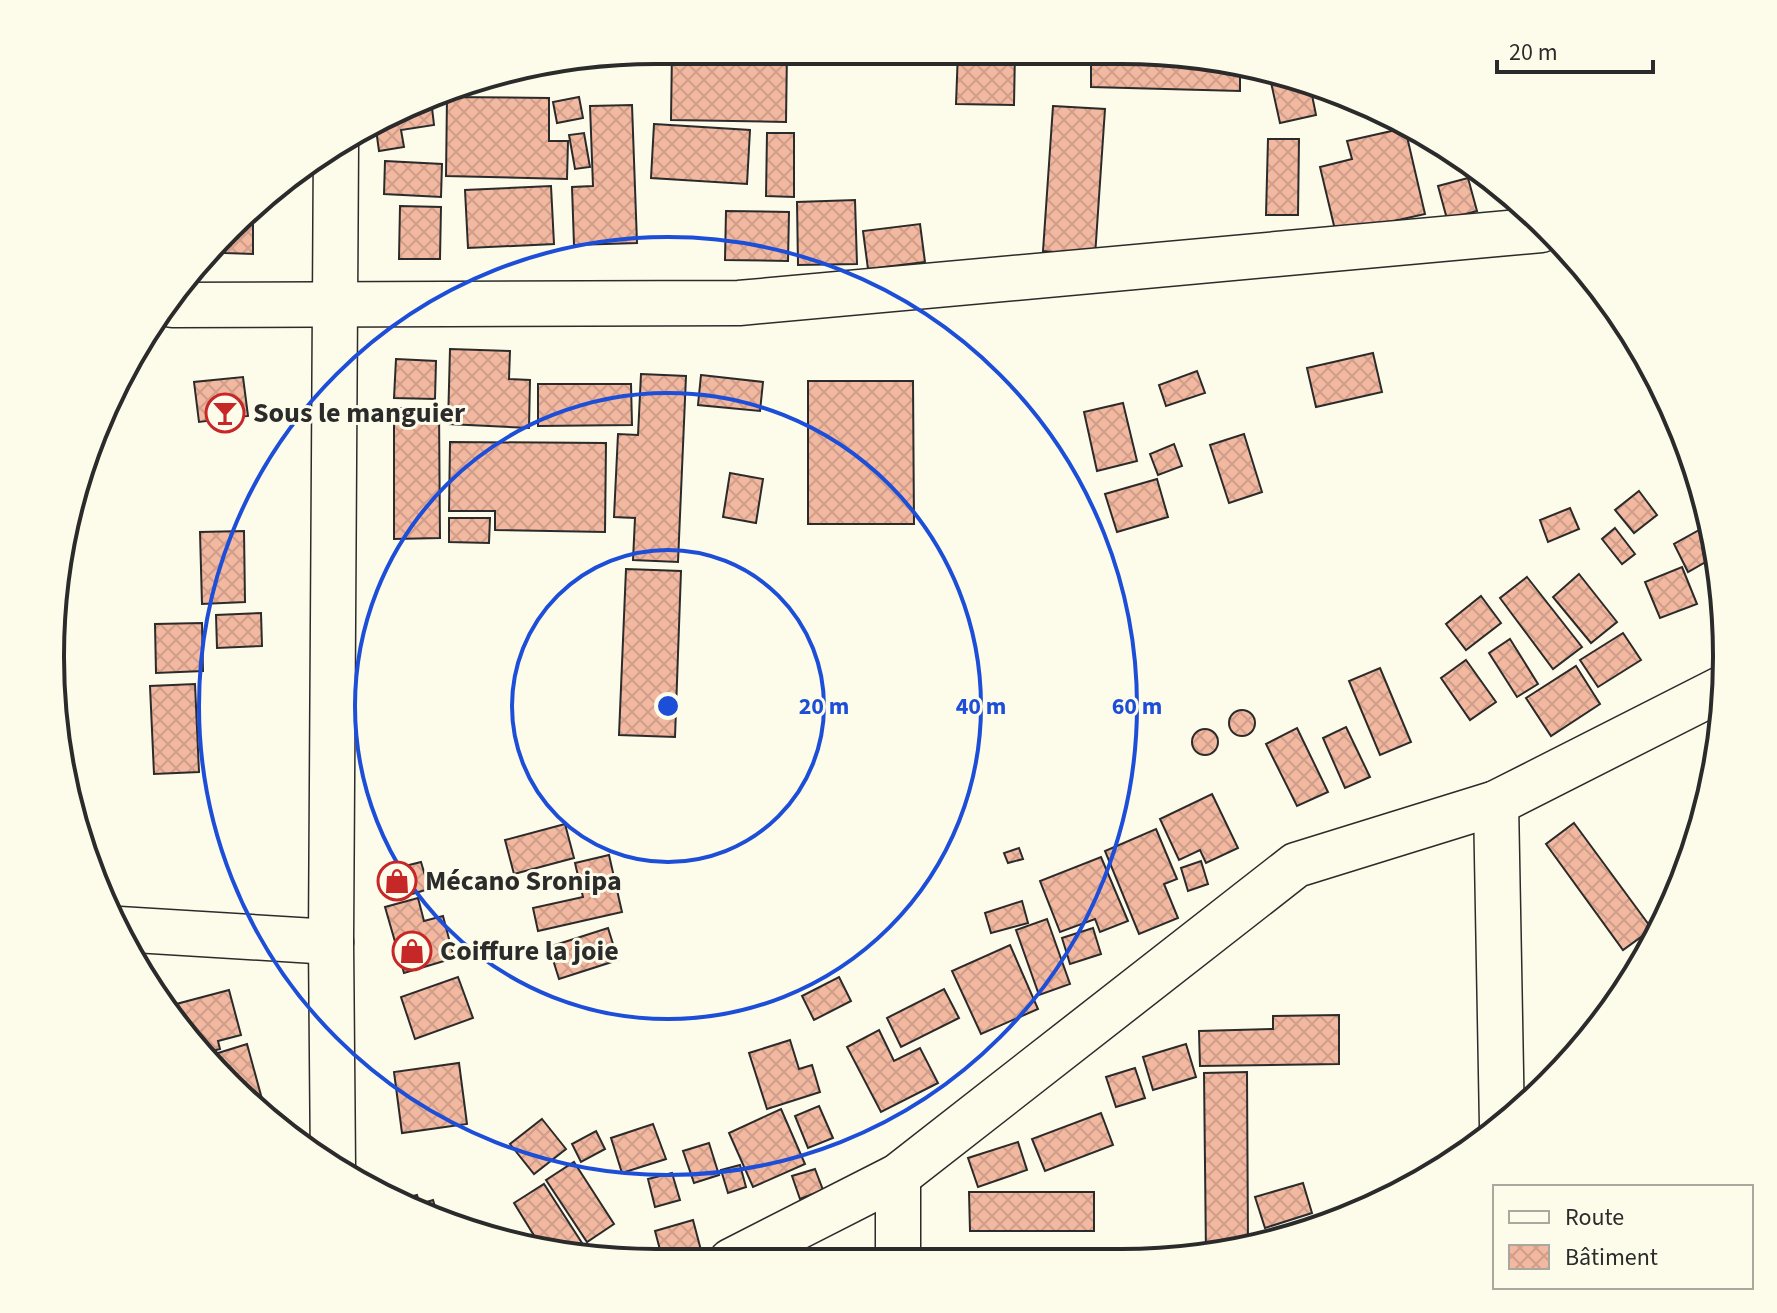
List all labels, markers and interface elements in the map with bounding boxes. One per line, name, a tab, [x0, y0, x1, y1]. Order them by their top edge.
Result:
scale bar	[1497, 24, 1653, 74]
text: 20 m	[1509, 35, 1558, 70]
bar icon: Sous le manguier	[204, 392, 246, 434]
place label: Sous le manguier	[253, 393, 466, 433]
text: 20 m	[799, 689, 849, 724]
text: 40 m	[956, 689, 1006, 724]
text: 60 m	[1112, 689, 1162, 724]
centre of rings	[654, 692, 682, 720]
shop icon: Mécano Sronipa	[376, 860, 418, 902]
place label: Mécano Sronipa	[425, 861, 622, 901]
shop icon: Coiffure la joie	[391, 930, 433, 972]
place label: Coiffure la joie	[440, 931, 619, 971]
legend	[1493, 1185, 1753, 1289]
text: Route	[1565, 1200, 1624, 1235]
text: Bâtiment	[1565, 1240, 1658, 1275]

